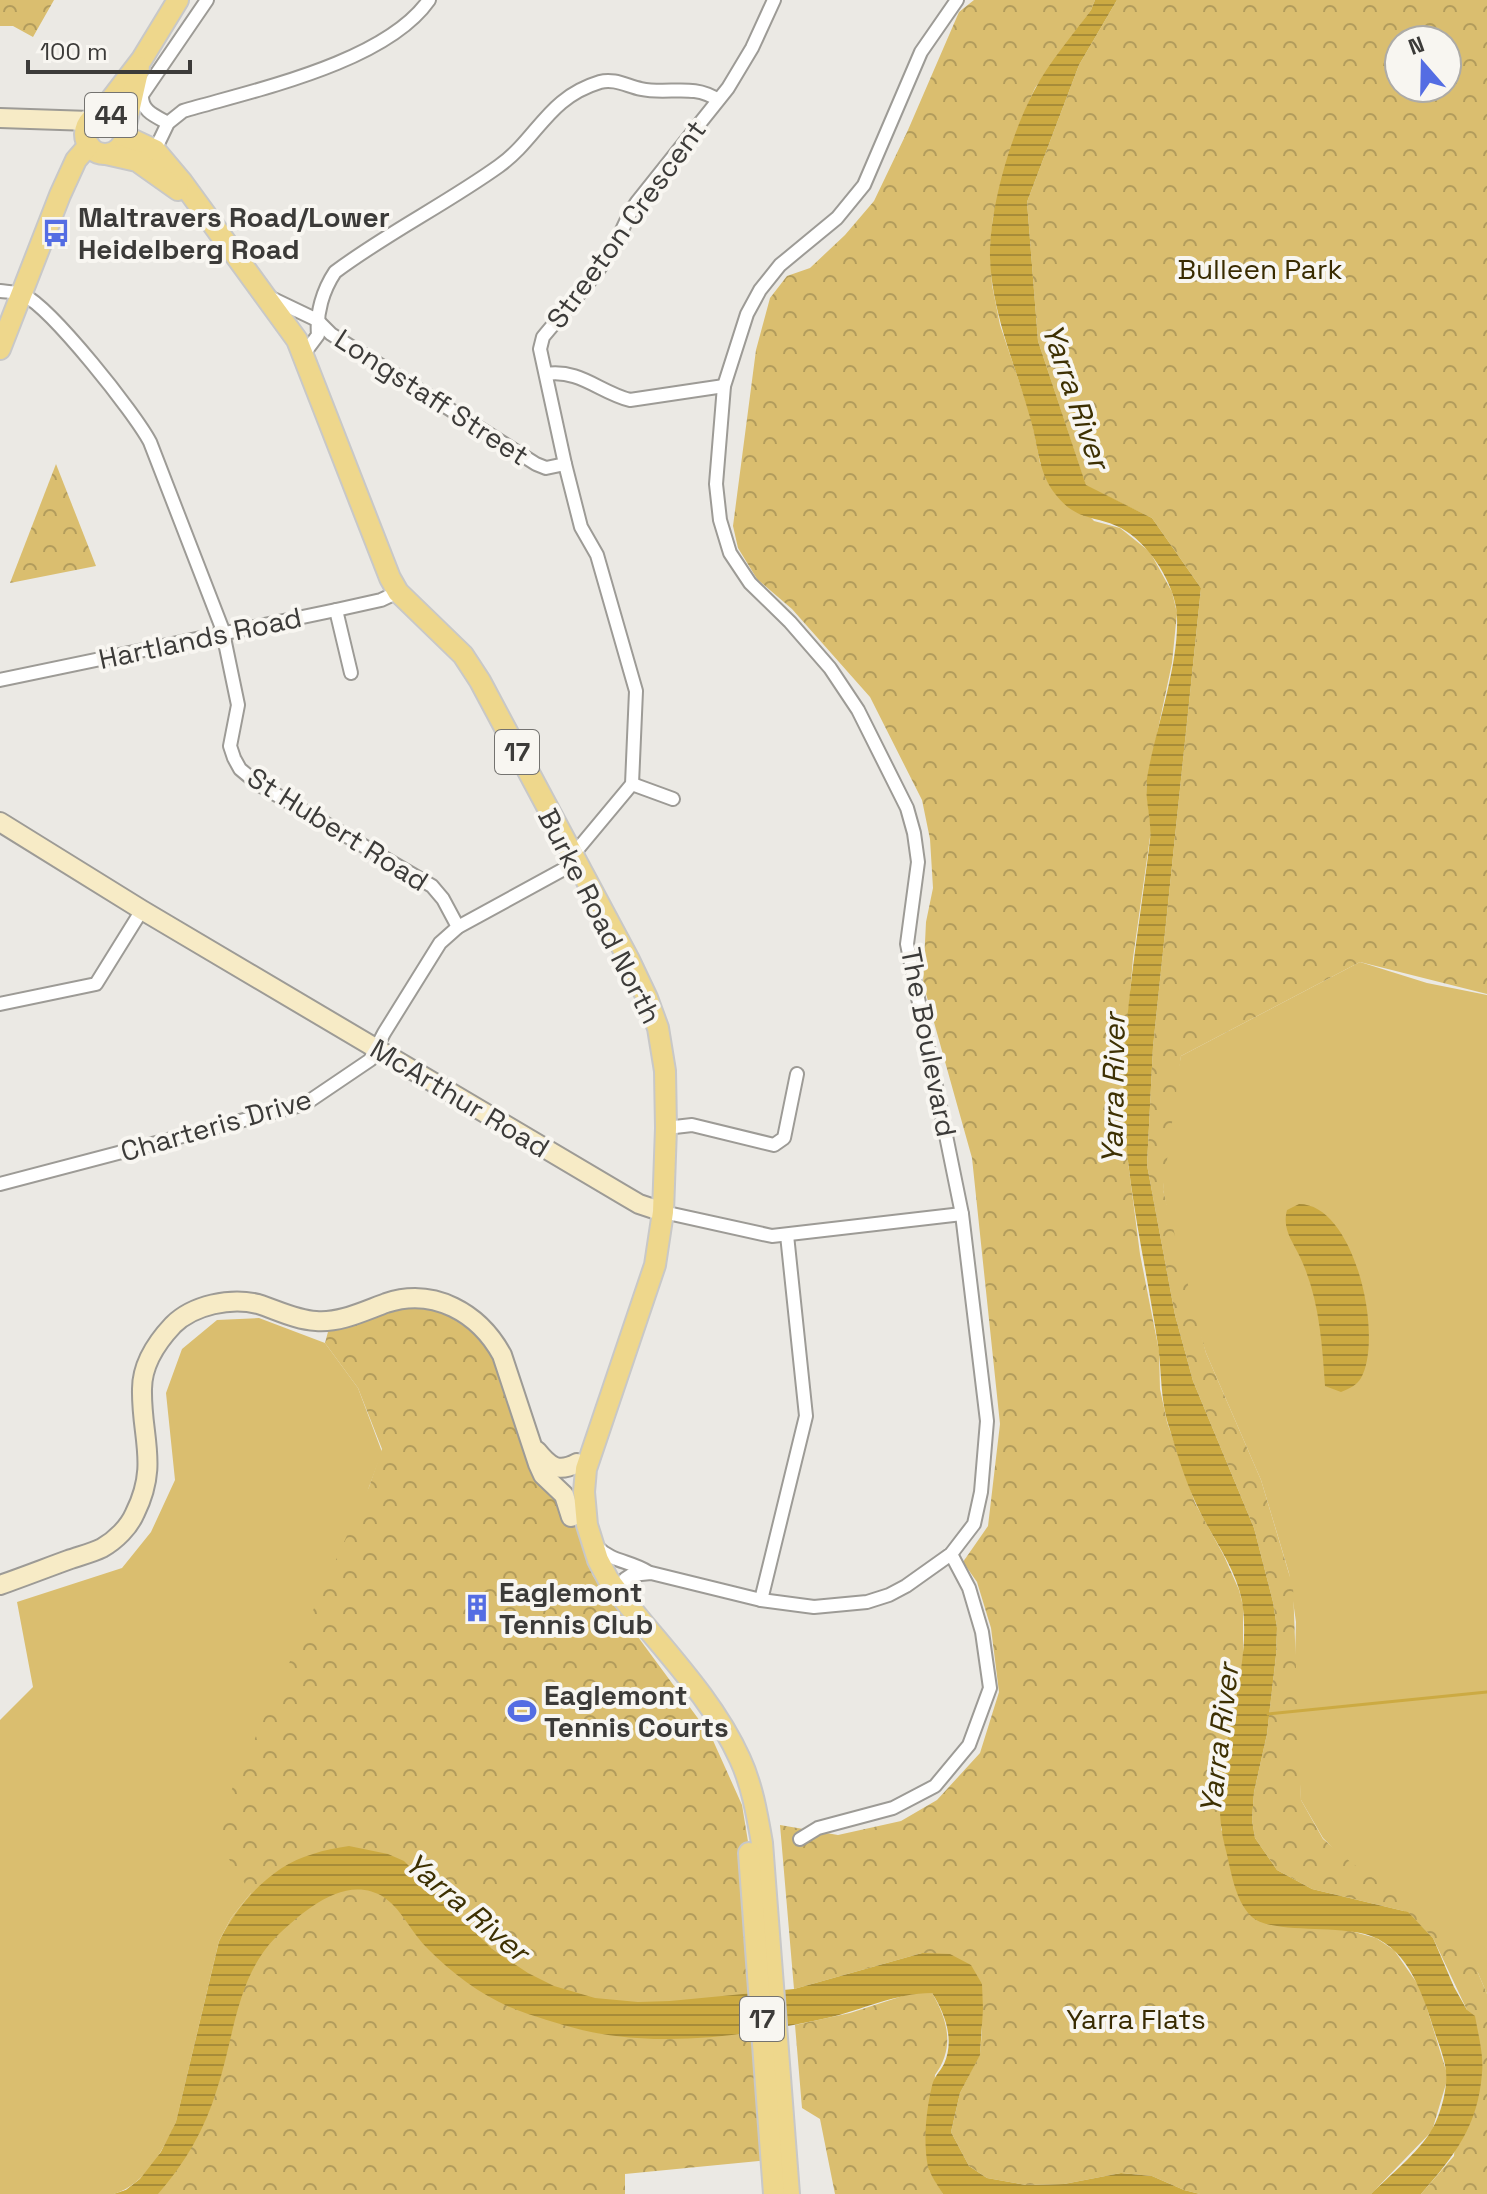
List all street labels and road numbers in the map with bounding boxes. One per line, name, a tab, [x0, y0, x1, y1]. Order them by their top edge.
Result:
road number: 44	[85, 93, 137, 137]
street label: Streeton Crescent	[538, 113, 714, 335]
street label: Longstaff Street	[328, 321, 536, 473]
street label: Hartlands Road	[95, 599, 305, 677]
road number: 17	[495, 730, 539, 774]
street label: St Hubert Road	[241, 759, 435, 899]
street label: Burke Road North	[530, 802, 670, 1030]
street label: The Boulevard	[893, 944, 965, 1140]
street label: McArthur Road	[364, 1030, 556, 1166]
street label: Charteris Drive	[116, 1081, 316, 1169]
road number: 17	[740, 1997, 784, 2041]

